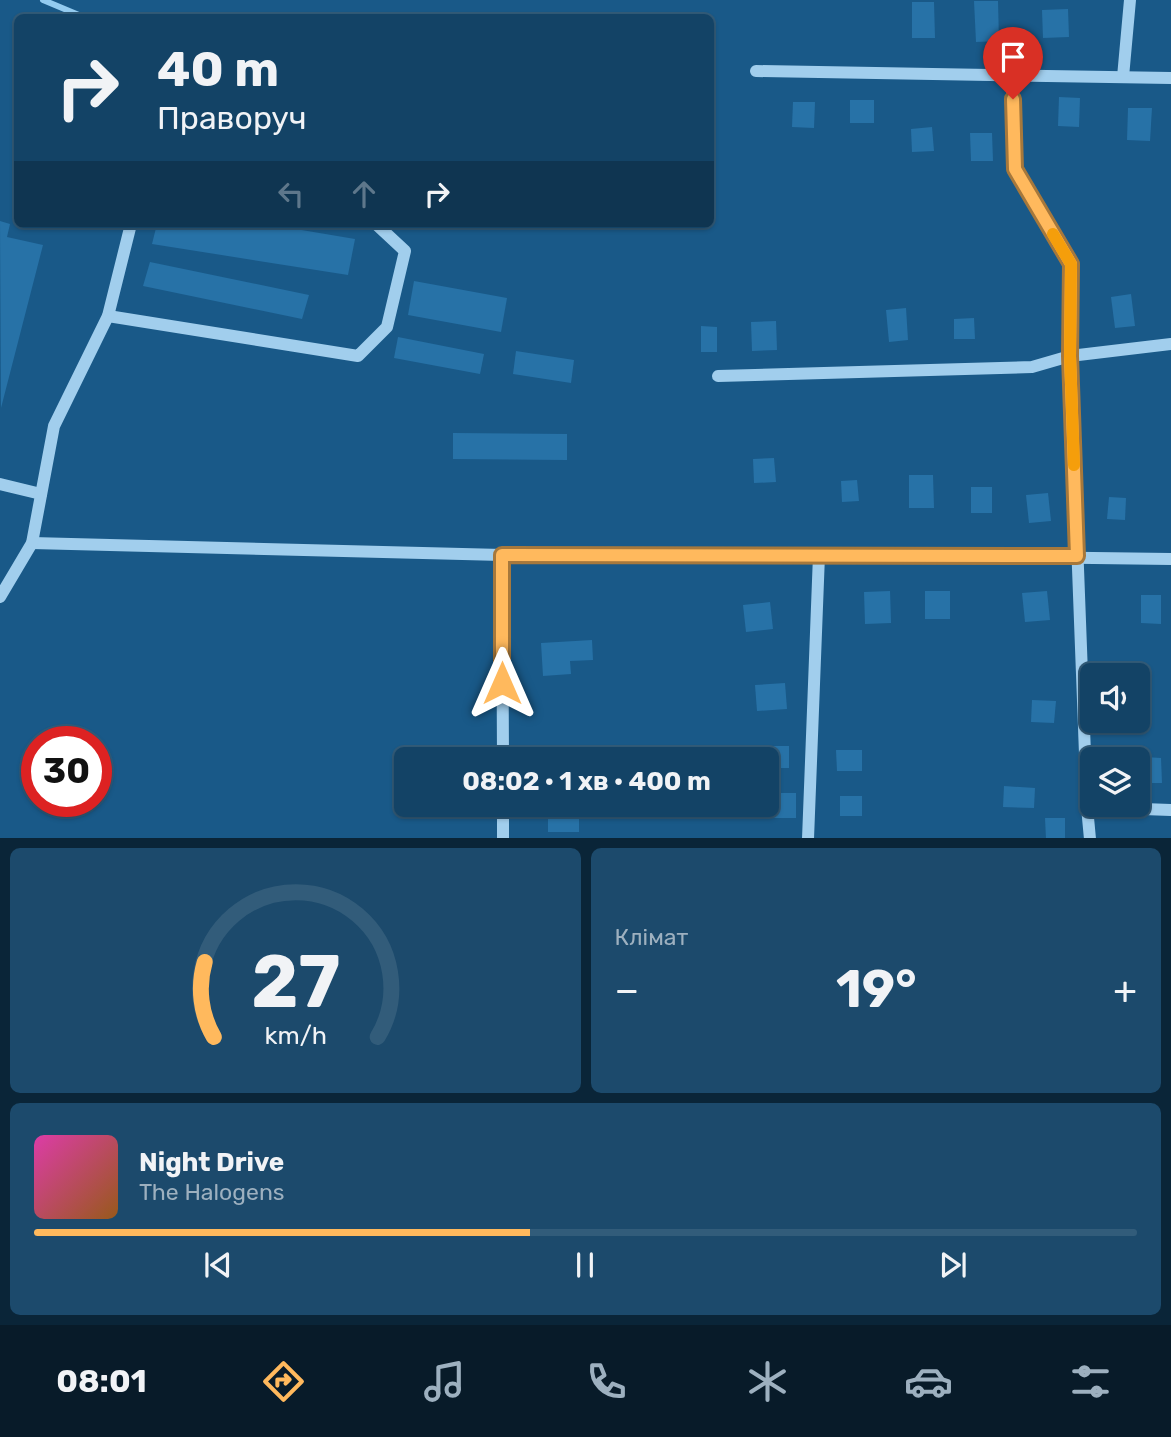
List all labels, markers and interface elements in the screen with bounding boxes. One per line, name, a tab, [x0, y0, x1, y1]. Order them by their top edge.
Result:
pin	[983, 27, 1043, 99]
icon: arrive	[994, 38, 1032, 76]
text: 40 m	[157, 40, 279, 98]
icon: right	[42, 42, 133, 133]
text: Праворуч	[157, 99, 306, 137]
icon: left	[272, 175, 310, 213]
icon: ahead	[345, 175, 383, 213]
icon: right	[418, 175, 456, 213]
position arrow	[465, 646, 539, 720]
map controls	[1080, 663, 1150, 817]
button: sound	[1080, 663, 1150, 733]
speed limit sign: 30	[21, 726, 112, 817]
button: layers	[1080, 747, 1150, 817]
text: 08:02 · 1 хв · 400 m	[462, 766, 711, 797]
text: Клімат	[615, 923, 688, 951]
text: 27	[251, 939, 340, 1025]
text: 19°	[836, 958, 917, 1020]
text: −	[615, 967, 639, 1013]
text: +	[1113, 967, 1137, 1013]
text: km/h	[264, 1020, 326, 1049]
text: Night Drive	[139, 1147, 284, 1178]
text: The Halogens	[139, 1178, 285, 1206]
icon: previous	[199, 1246, 237, 1284]
icon: pause	[566, 1246, 604, 1284]
icon: next	[934, 1246, 972, 1284]
icon: directions	[259, 1357, 308, 1406]
icon: music	[420, 1357, 469, 1406]
icon: phone	[582, 1357, 631, 1406]
icon: climate	[743, 1357, 792, 1406]
icon: car	[904, 1357, 953, 1406]
icon: filters	[1066, 1357, 1115, 1406]
text: 08:01	[56, 1362, 147, 1400]

